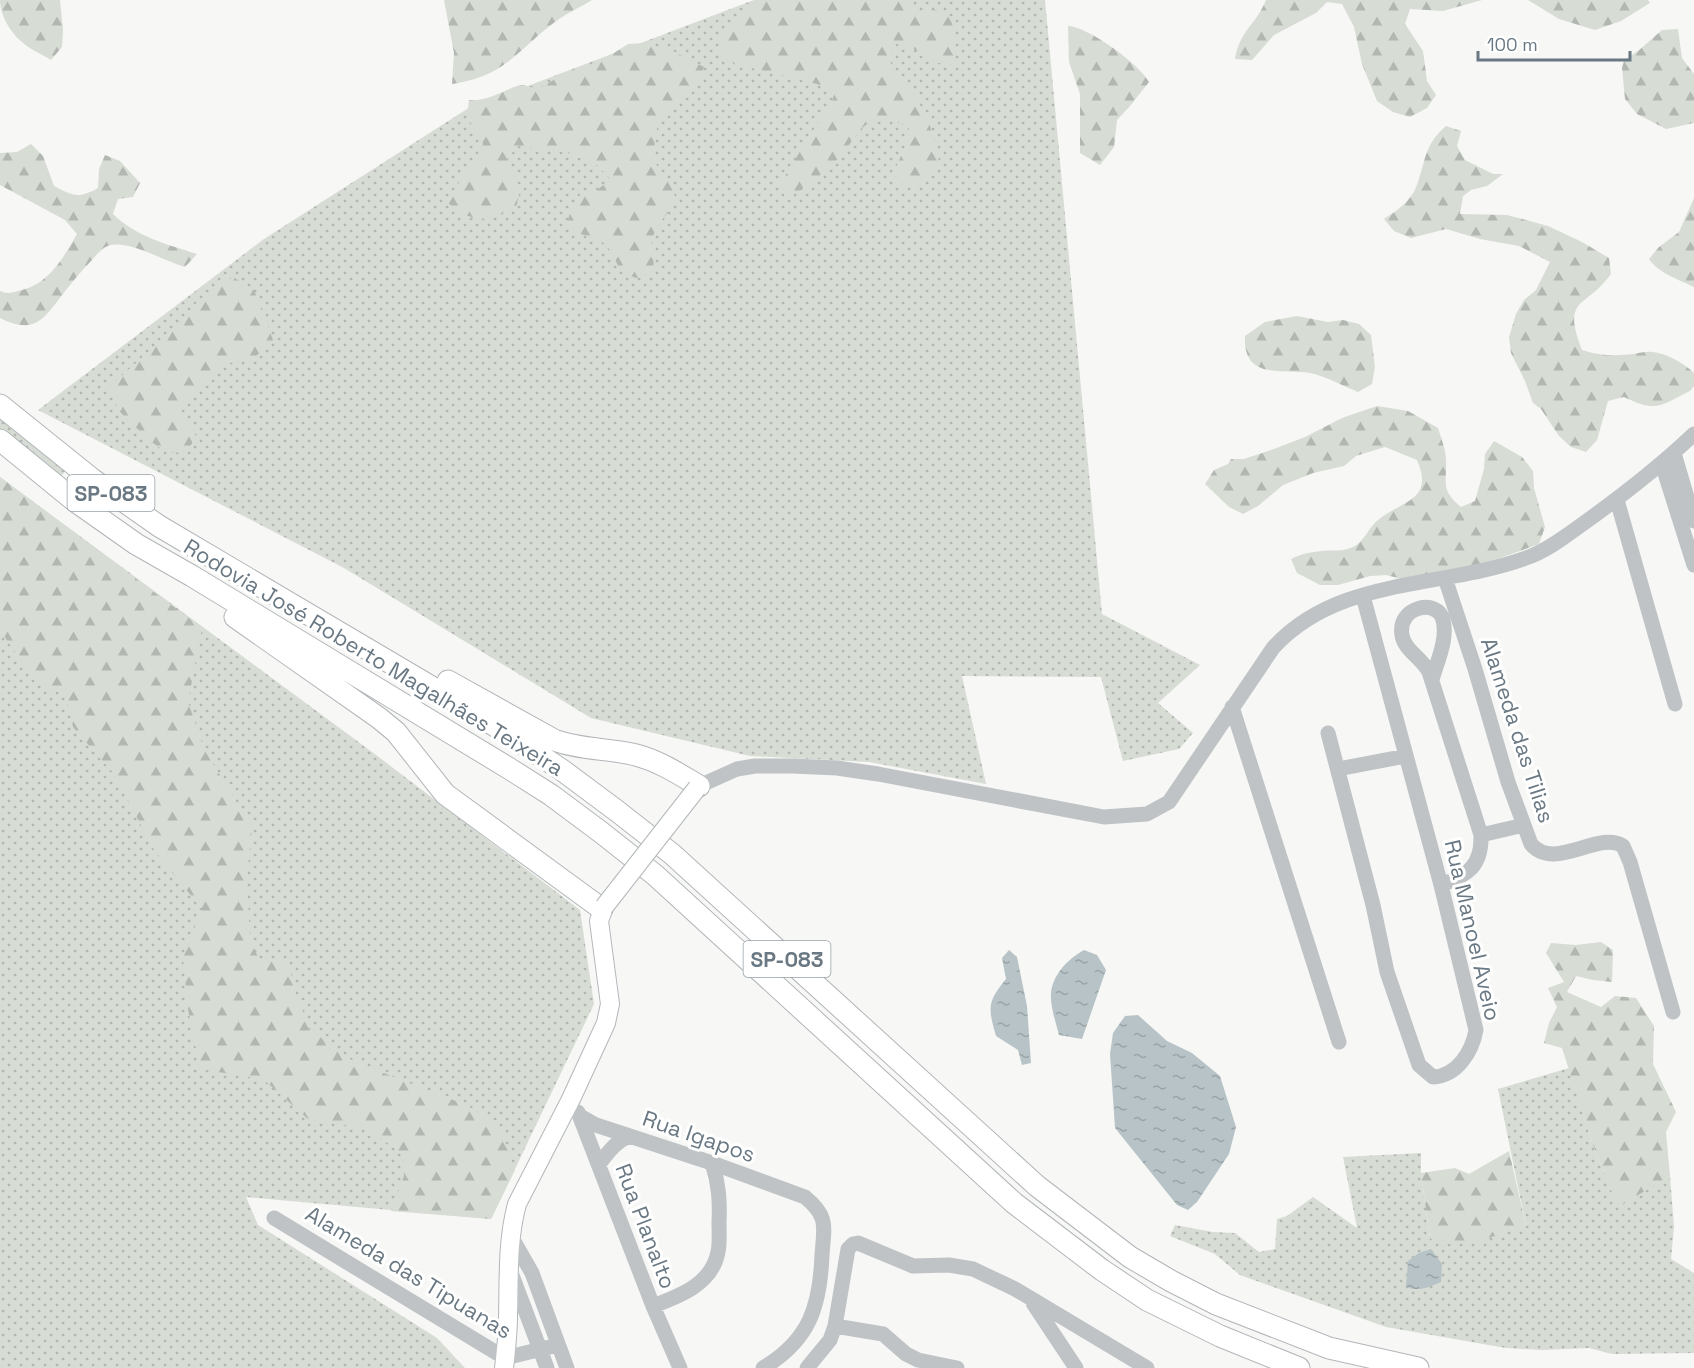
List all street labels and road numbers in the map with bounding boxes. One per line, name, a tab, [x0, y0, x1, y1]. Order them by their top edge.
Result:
road number: SP-083	[68, 475, 154, 511]
street label: Rodovia José Roberto Magalhães Teixeira	[179, 532, 569, 782]
street label: Alameda das Tilias	[1475, 634, 1561, 826]
street label: Rua Manoel Aveio	[1439, 837, 1507, 1023]
road number: SP-083	[744, 941, 830, 977]
street label: Rua Igapos	[639, 1104, 759, 1168]
street label: Rua Planalto	[609, 1159, 683, 1293]
street label: Alameda das Tipuanas	[301, 1199, 517, 1345]

